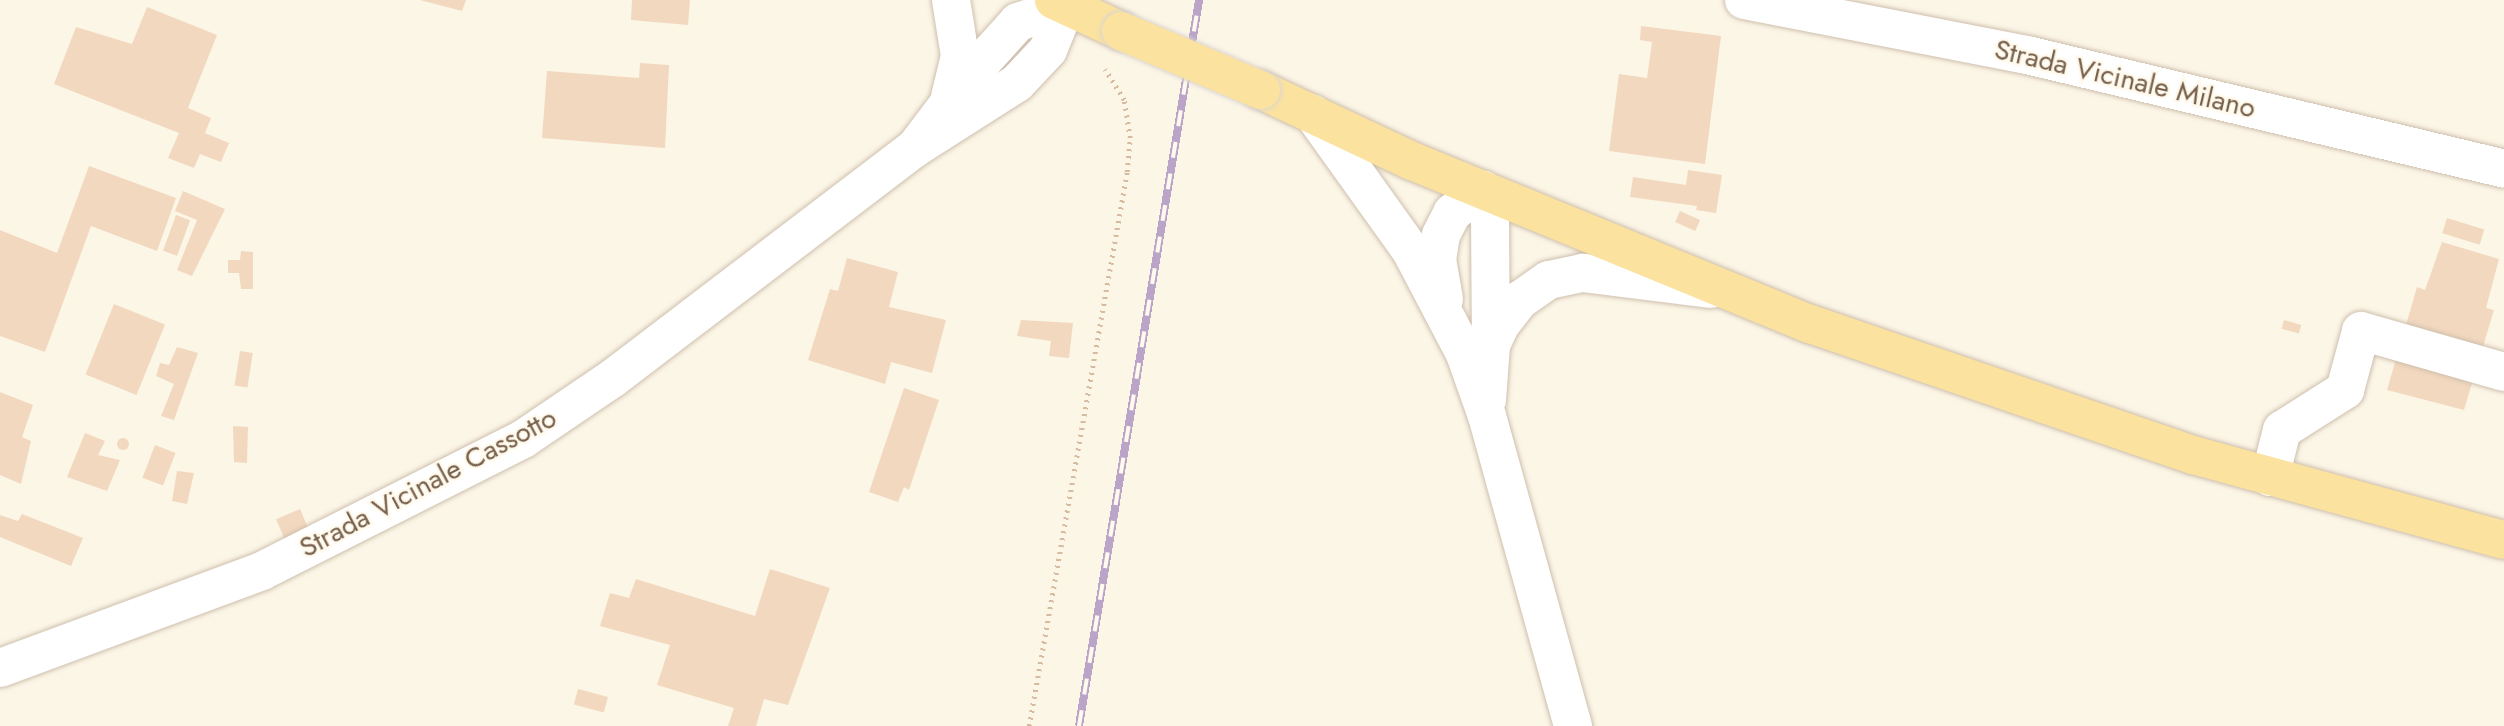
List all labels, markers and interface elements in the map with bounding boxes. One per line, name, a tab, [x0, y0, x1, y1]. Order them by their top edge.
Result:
street label: Strada Vicinale Milano	[1991, 33, 2259, 125]
street label: Strada Vicinale Cassotto	[294, 401, 562, 565]

